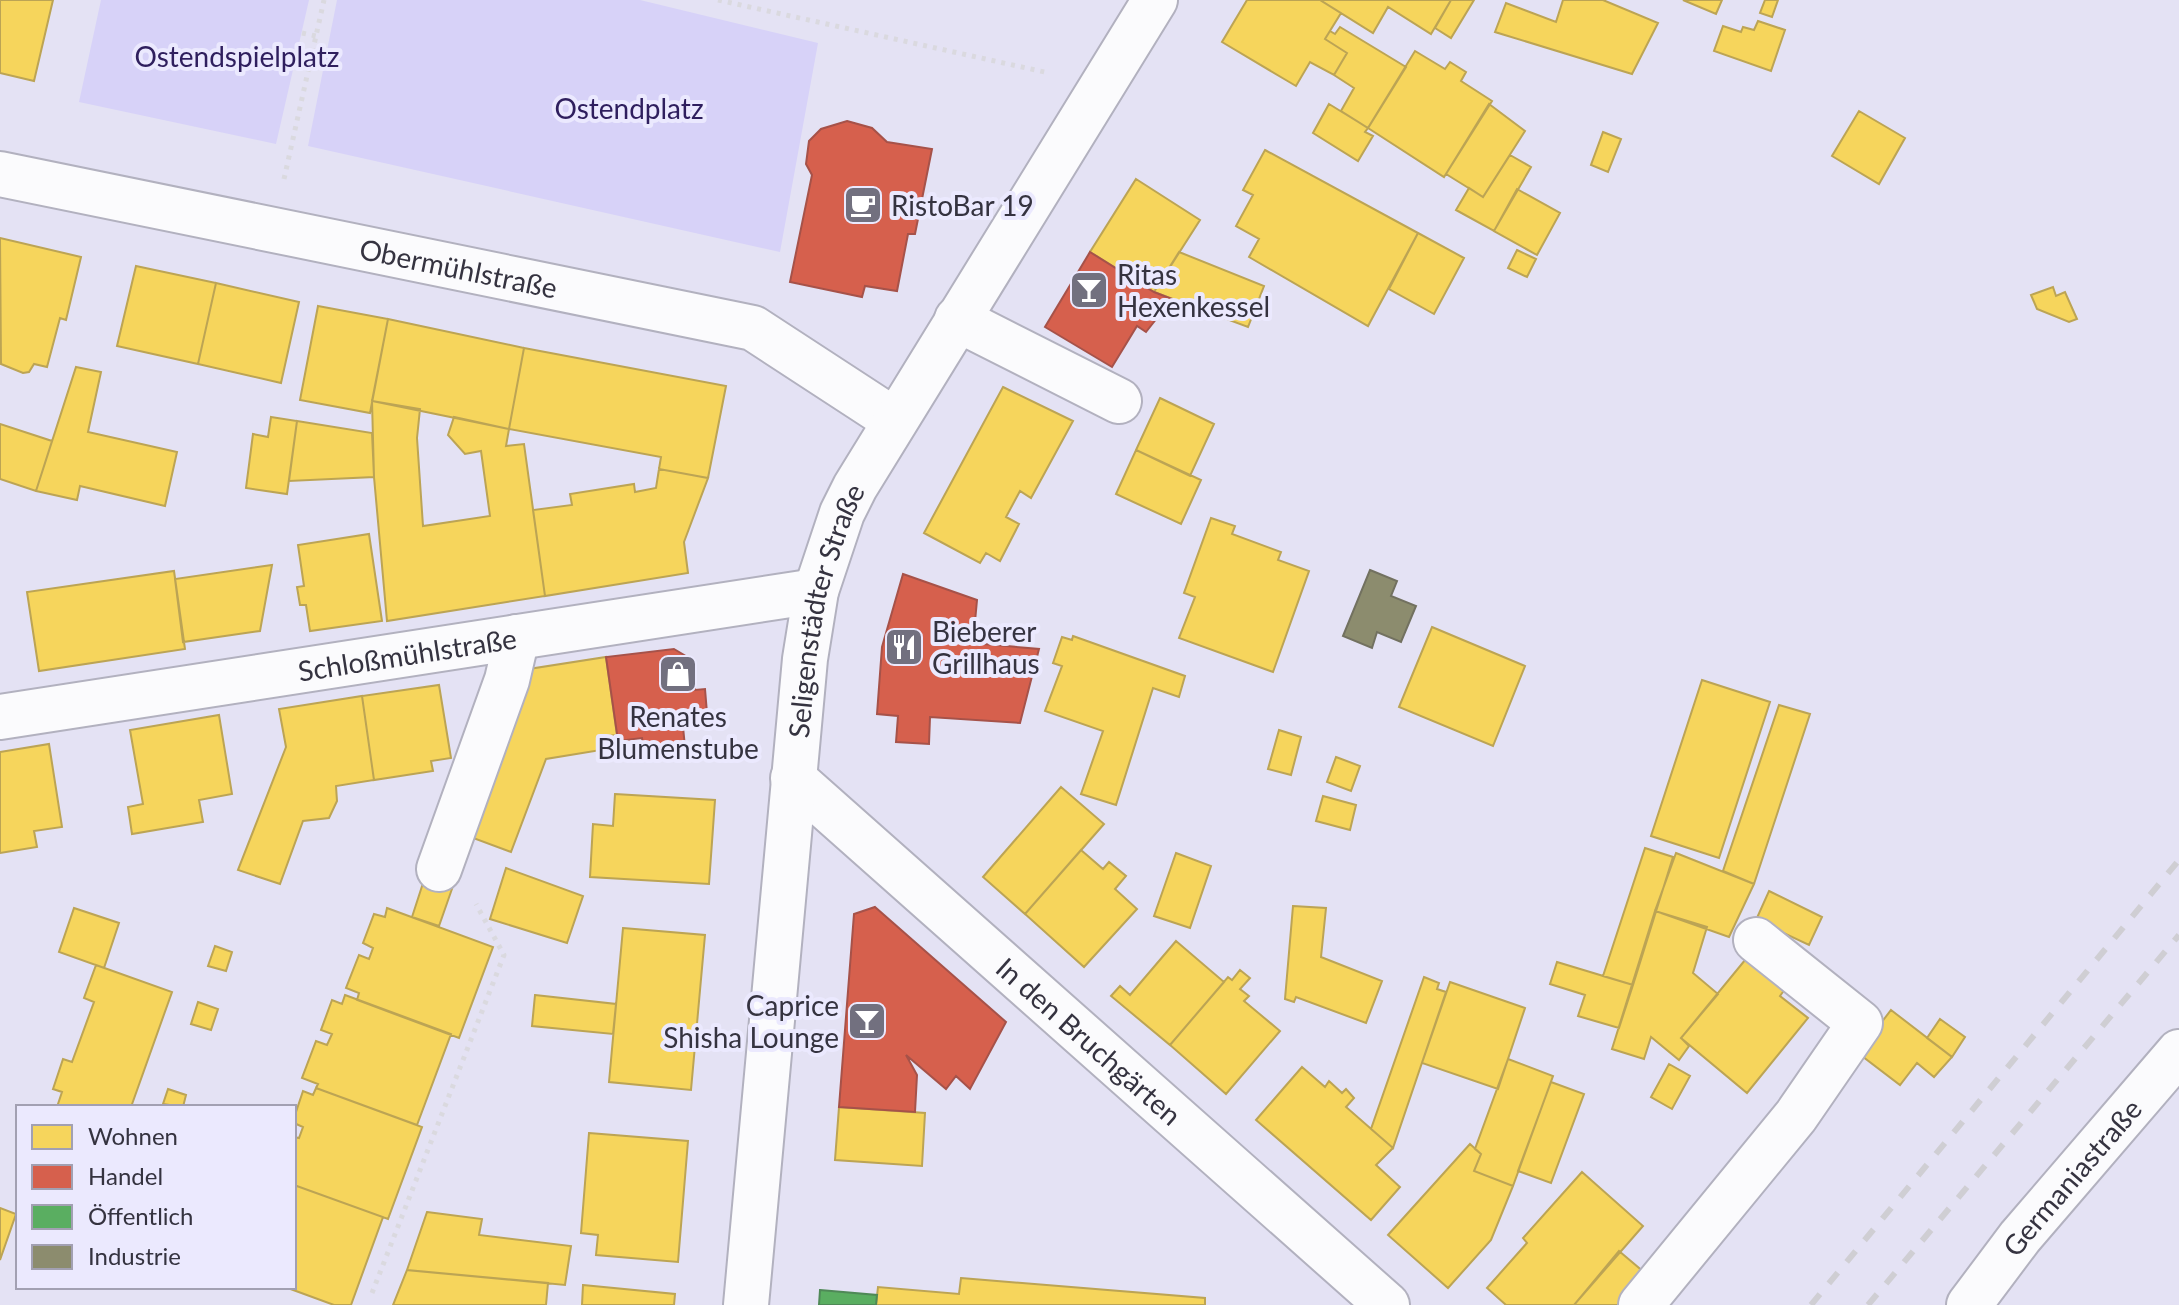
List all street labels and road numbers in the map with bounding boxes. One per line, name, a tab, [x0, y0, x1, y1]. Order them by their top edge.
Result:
street label: Obermühlstraße	[357, 231, 560, 305]
street label: Seligenstädter Straße	[781, 478, 871, 739]
street label: Schloßmühlstraße	[295, 620, 519, 688]
street label: In den Bruchgärten	[990, 950, 1189, 1132]
street label: Germaniastraße	[1995, 1092, 2148, 1262]

